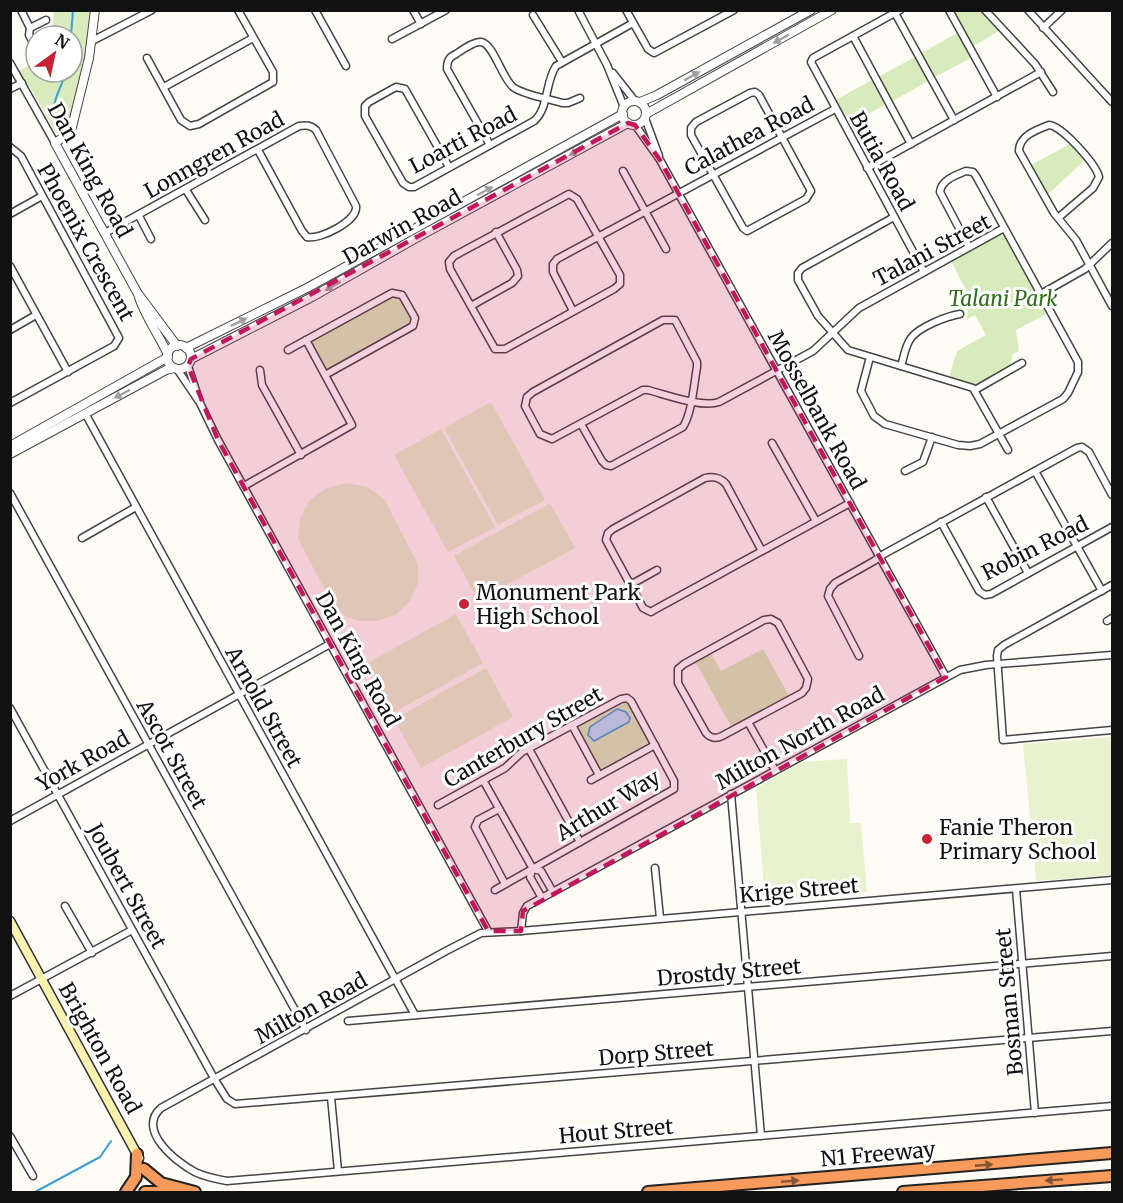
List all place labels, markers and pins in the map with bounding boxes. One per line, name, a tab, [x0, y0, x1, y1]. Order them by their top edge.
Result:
place label: Monument Park High School	[476, 579, 641, 630]
marker: Monument Park High School	[457, 597, 471, 611]
place label: Fanie Theron Primary School	[939, 814, 1097, 865]
marker: Fanie Theron Primary School	[920, 832, 934, 846]

